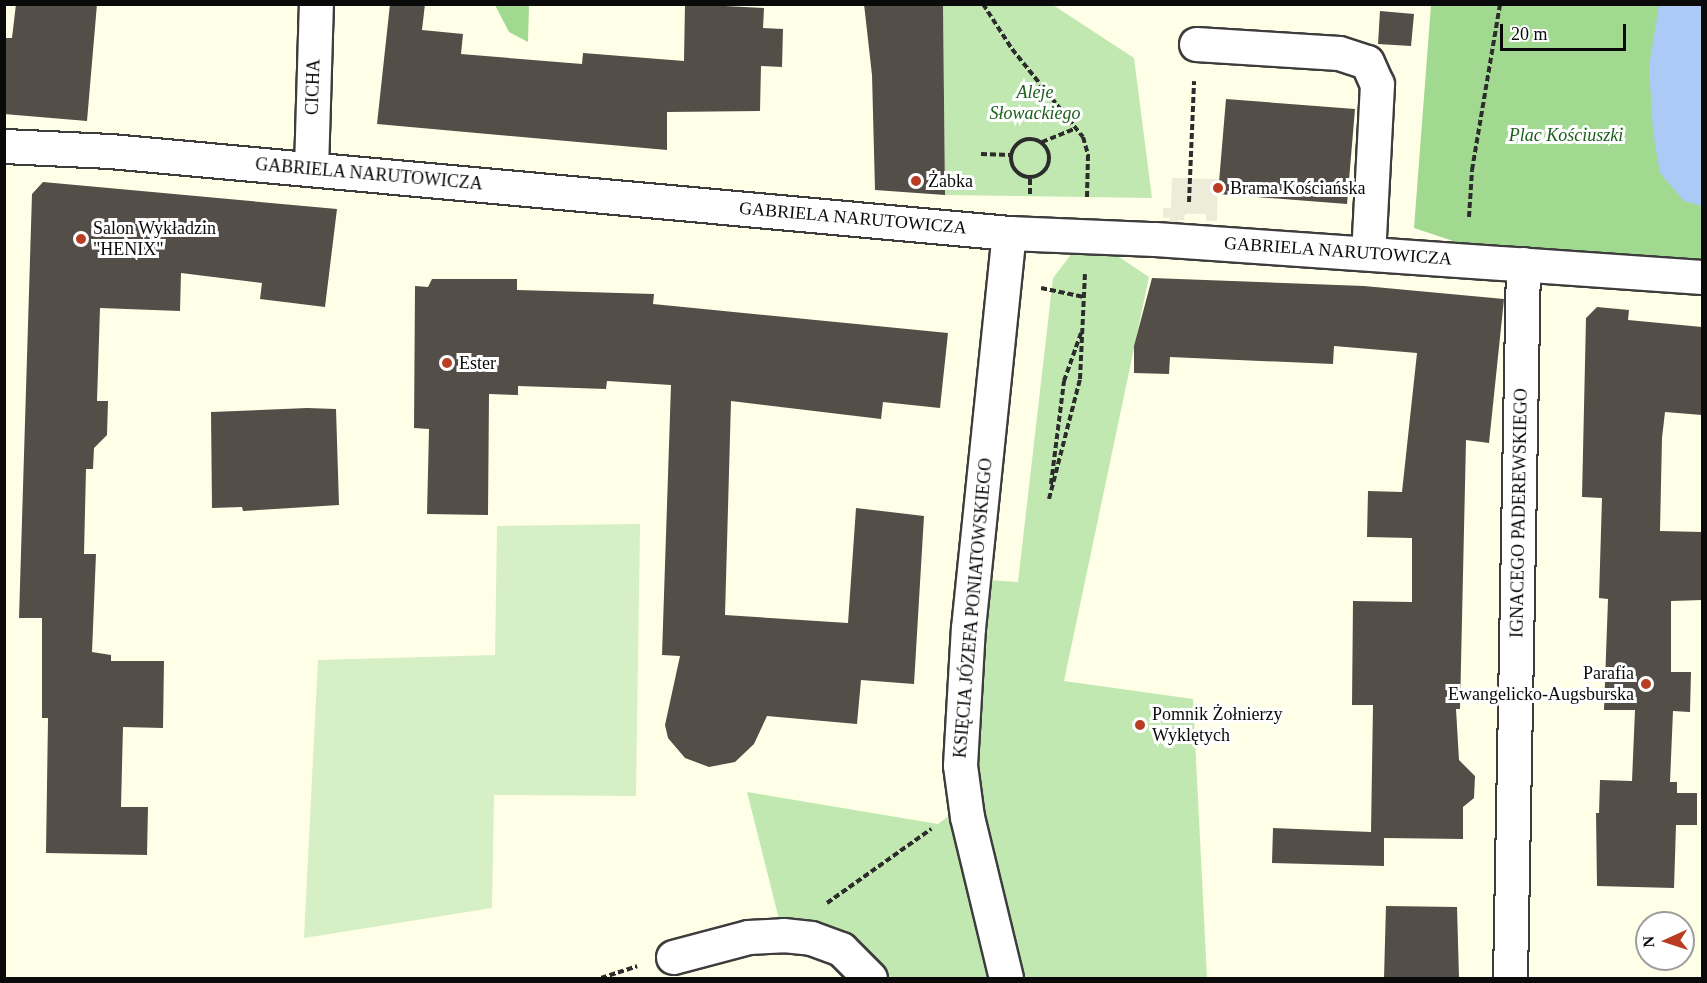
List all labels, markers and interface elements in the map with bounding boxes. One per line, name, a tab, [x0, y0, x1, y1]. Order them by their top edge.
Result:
scale bar	[1503, 12, 1629, 50]
text: 20 m	[1511, 24, 1548, 44]
street label: CICHA	[301, 59, 325, 115]
park label: Aleje Słowackiego	[990, 82, 1080, 124]
park label: Plac Kościuszki	[1509, 124, 1623, 146]
street label: GABRIELA NARUTOWICZA	[254, 153, 484, 195]
place label: Żabka	[928, 170, 973, 192]
marker: Żabka	[909, 174, 923, 188]
place label: Brama Kościańska	[1230, 177, 1365, 199]
marker: Brama Kościańska	[1211, 181, 1225, 195]
street label: GABRIELA NARUTOWICZA	[738, 197, 968, 239]
place label: Salon Wykładzin "HENIX"	[93, 218, 216, 260]
marker: Salon Wykładzin "HENIX"	[74, 232, 88, 246]
street label: GABRIELA NARUTOWICZA	[1223, 232, 1453, 270]
place label: Ester	[459, 352, 496, 374]
marker: Ester	[440, 356, 454, 370]
street label: IGNACEGO PADEREWSKIEGO	[1506, 388, 1532, 638]
street label: KSIĘCIA JÓZEFA PONIATOWSKIEGO	[949, 456, 997, 760]
place label: Parafia Ewangelicko-Augsburska	[1448, 663, 1634, 706]
marker: Parafia Ewangelicko-Augsburska	[1639, 677, 1653, 691]
place label: Pomnik Żołnierzy Wyklętych	[1152, 704, 1282, 746]
marker: Pomnik Żołnierzy Wyklętych	[1133, 718, 1147, 732]
north arrow	[1635, 911, 1695, 971]
text: N	[1640, 936, 1657, 948]

